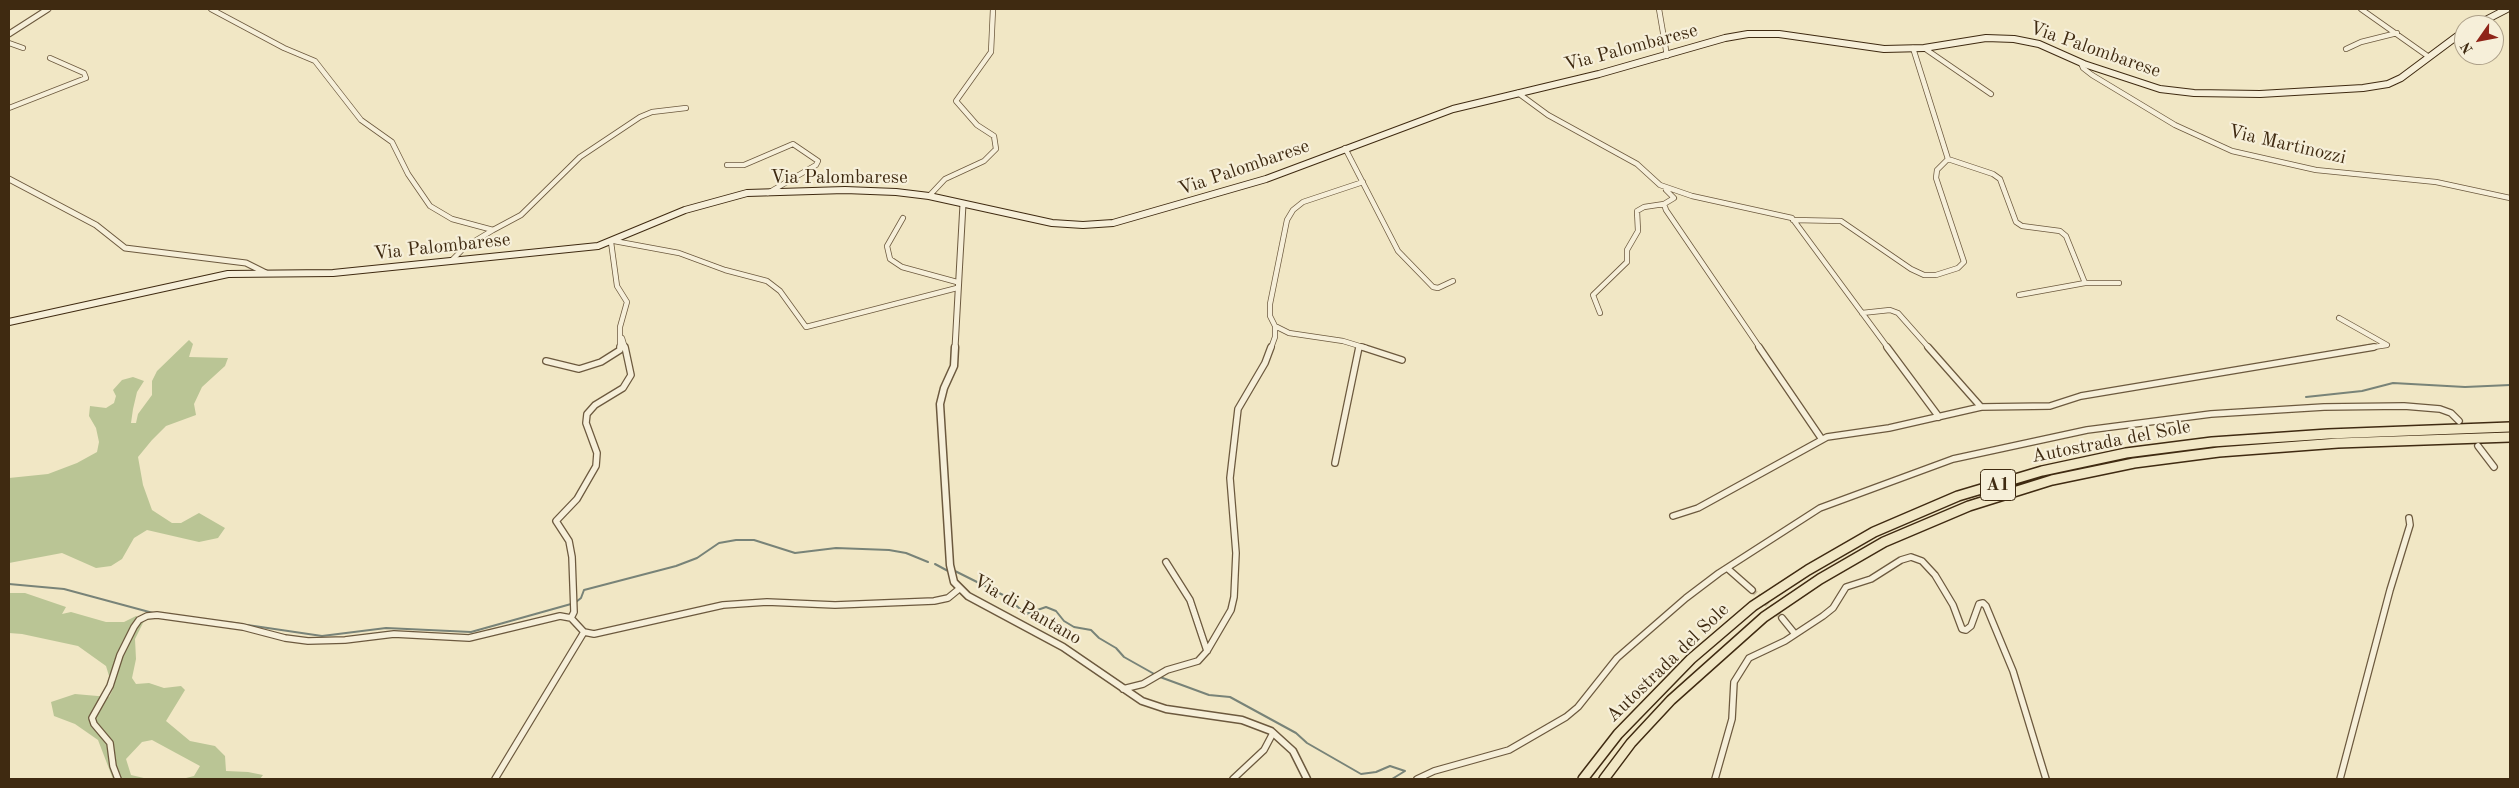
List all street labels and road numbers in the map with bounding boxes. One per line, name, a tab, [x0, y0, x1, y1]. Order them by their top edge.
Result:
street label: Via Palombarese	[2026, 17, 2164, 83]
street label: Via Palombarese	[1562, 19, 1700, 77]
street label: Via Martinozzi	[2226, 120, 2348, 170]
street label: Via Palombarese	[1175, 135, 1313, 201]
street label: Via Palombarese	[770, 167, 908, 189]
street label: Via Palombarese	[372, 228, 512, 266]
street label: Autostrada del Sole	[2030, 415, 2192, 469]
road number: A1	[1980, 470, 2016, 500]
street label: Via di Pantano	[969, 570, 1085, 650]
street label: Autostrada del Sole	[1602, 599, 1734, 727]

